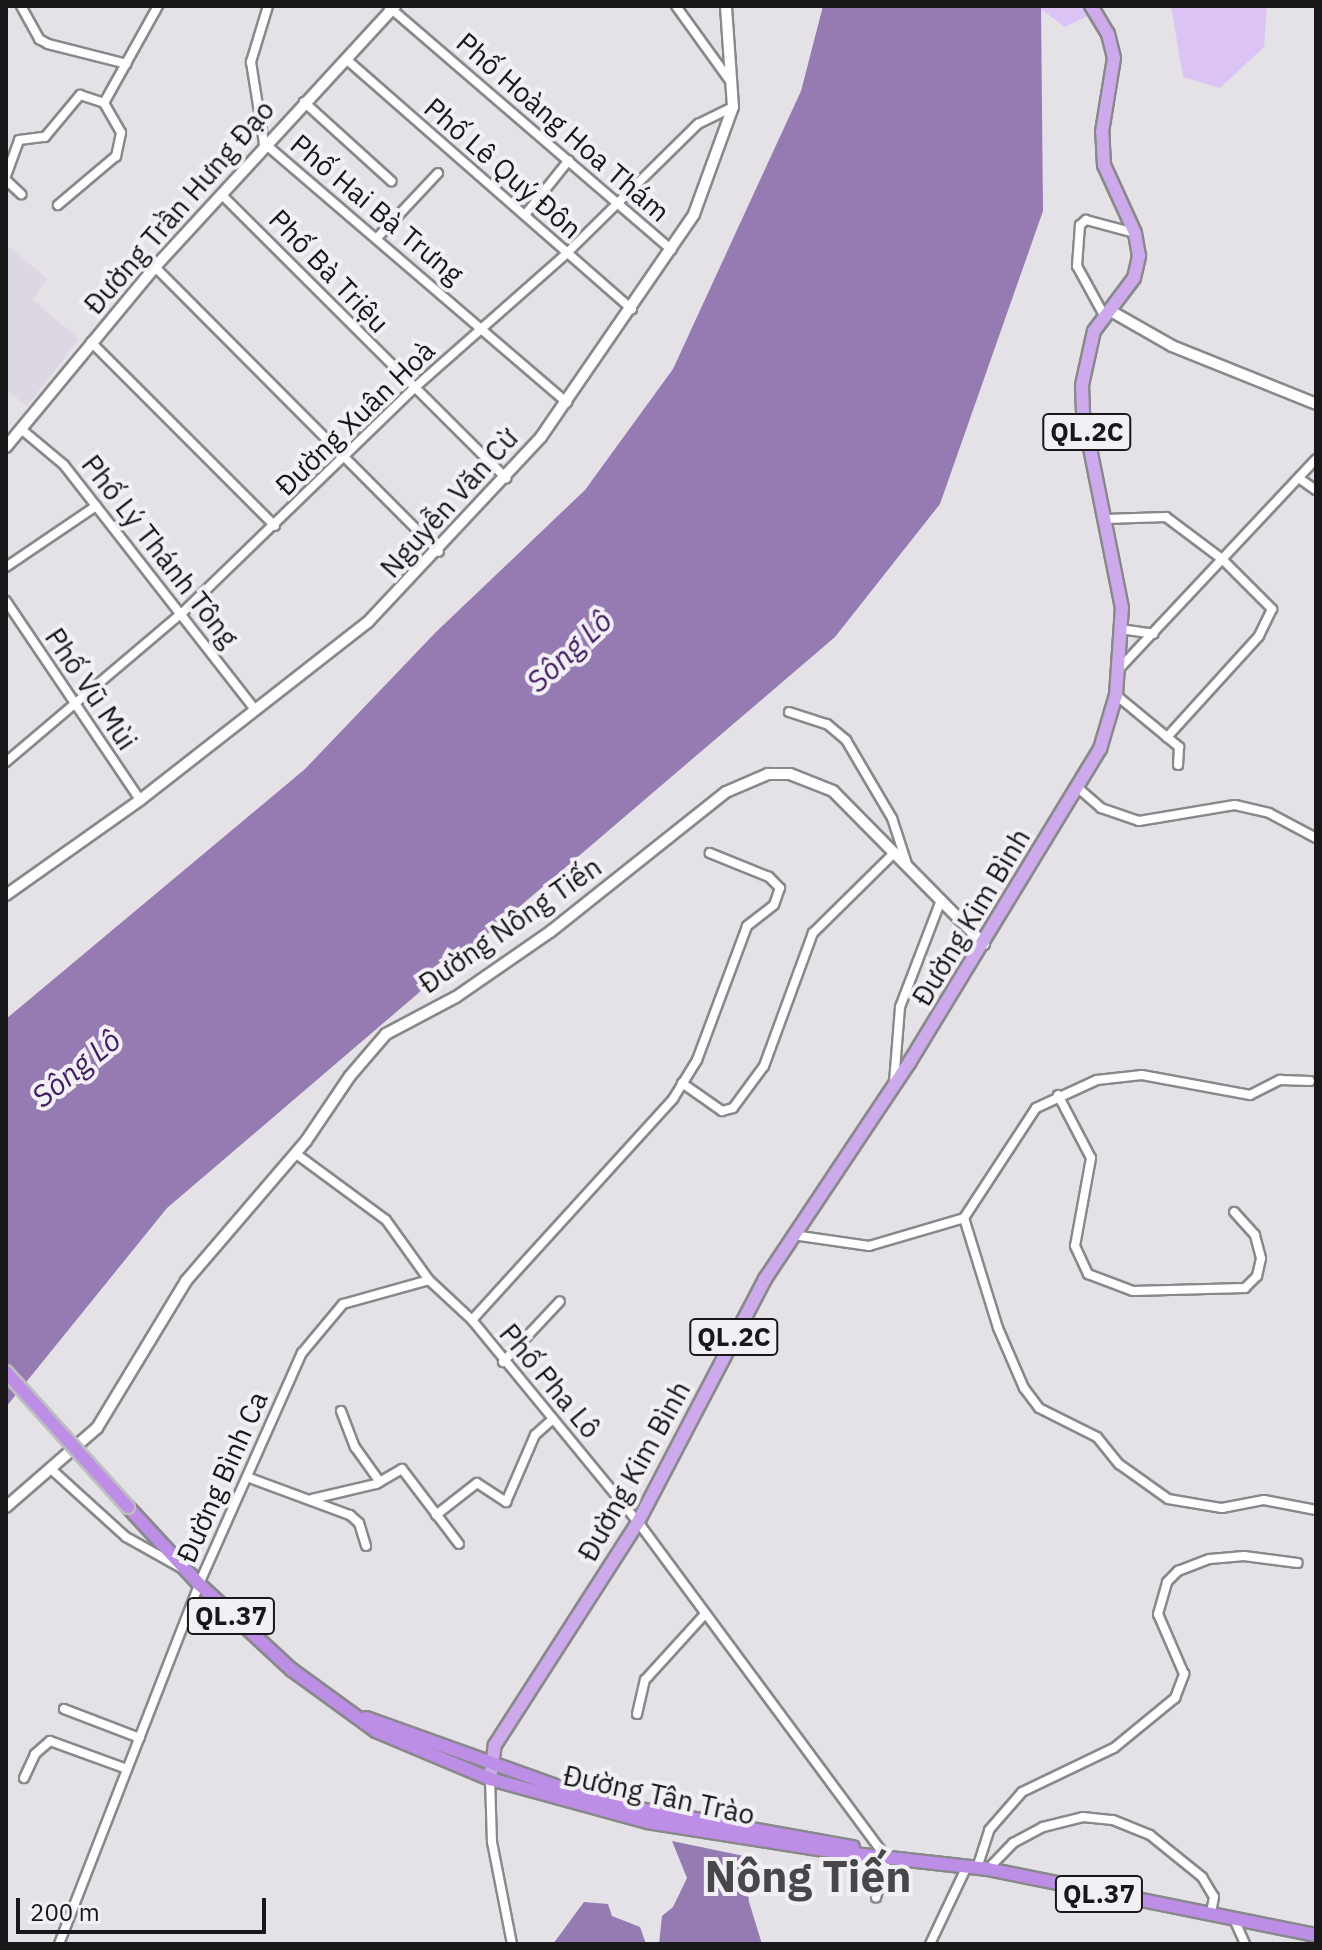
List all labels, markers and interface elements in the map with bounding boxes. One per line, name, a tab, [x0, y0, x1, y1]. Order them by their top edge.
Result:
street label: Phố Hoàng Hoa Thám	[450, 25, 676, 229]
street label: Phố Lê Quý Đôn	[417, 90, 589, 246]
street label: Đường Trần Hưng Đạo	[77, 93, 281, 321]
street label: Phố Hai Bà Trưng	[284, 127, 470, 291]
street label: Phố Bà Triệu	[262, 202, 396, 340]
street label: Đường Xuân Hoà	[268, 334, 442, 502]
road number: QL.2C	[1041, 410, 1133, 454]
street label: Nguyễn Văn Cừ	[373, 422, 525, 584]
street label: Phố Lý Thánh Tông	[75, 448, 245, 654]
water label: Sông Lô	[519, 602, 619, 700]
street label: Phố Vũ Mùi	[38, 622, 144, 756]
street label: Đường Kim Bình	[905, 822, 1037, 1012]
street label: Đường Nông Tiến	[412, 850, 608, 1000]
water label: Sông Lô	[24, 1021, 128, 1115]
road number: QL.2C	[688, 1315, 780, 1359]
street label: Phố Pha Lô	[492, 1317, 608, 1445]
street label: Đường Kim Bình	[571, 1375, 697, 1567]
street label: Đường Bình Ca	[169, 1386, 275, 1568]
road number: QL.37	[185, 1594, 277, 1638]
street label: Đường Tân Trào	[560, 1758, 758, 1832]
district label: Nông Tiến	[705, 1850, 911, 1902]
road number: QL.37	[1053, 1872, 1145, 1916]
scale bar	[20, 1882, 270, 1932]
text: 200 m	[30, 1896, 100, 1928]

